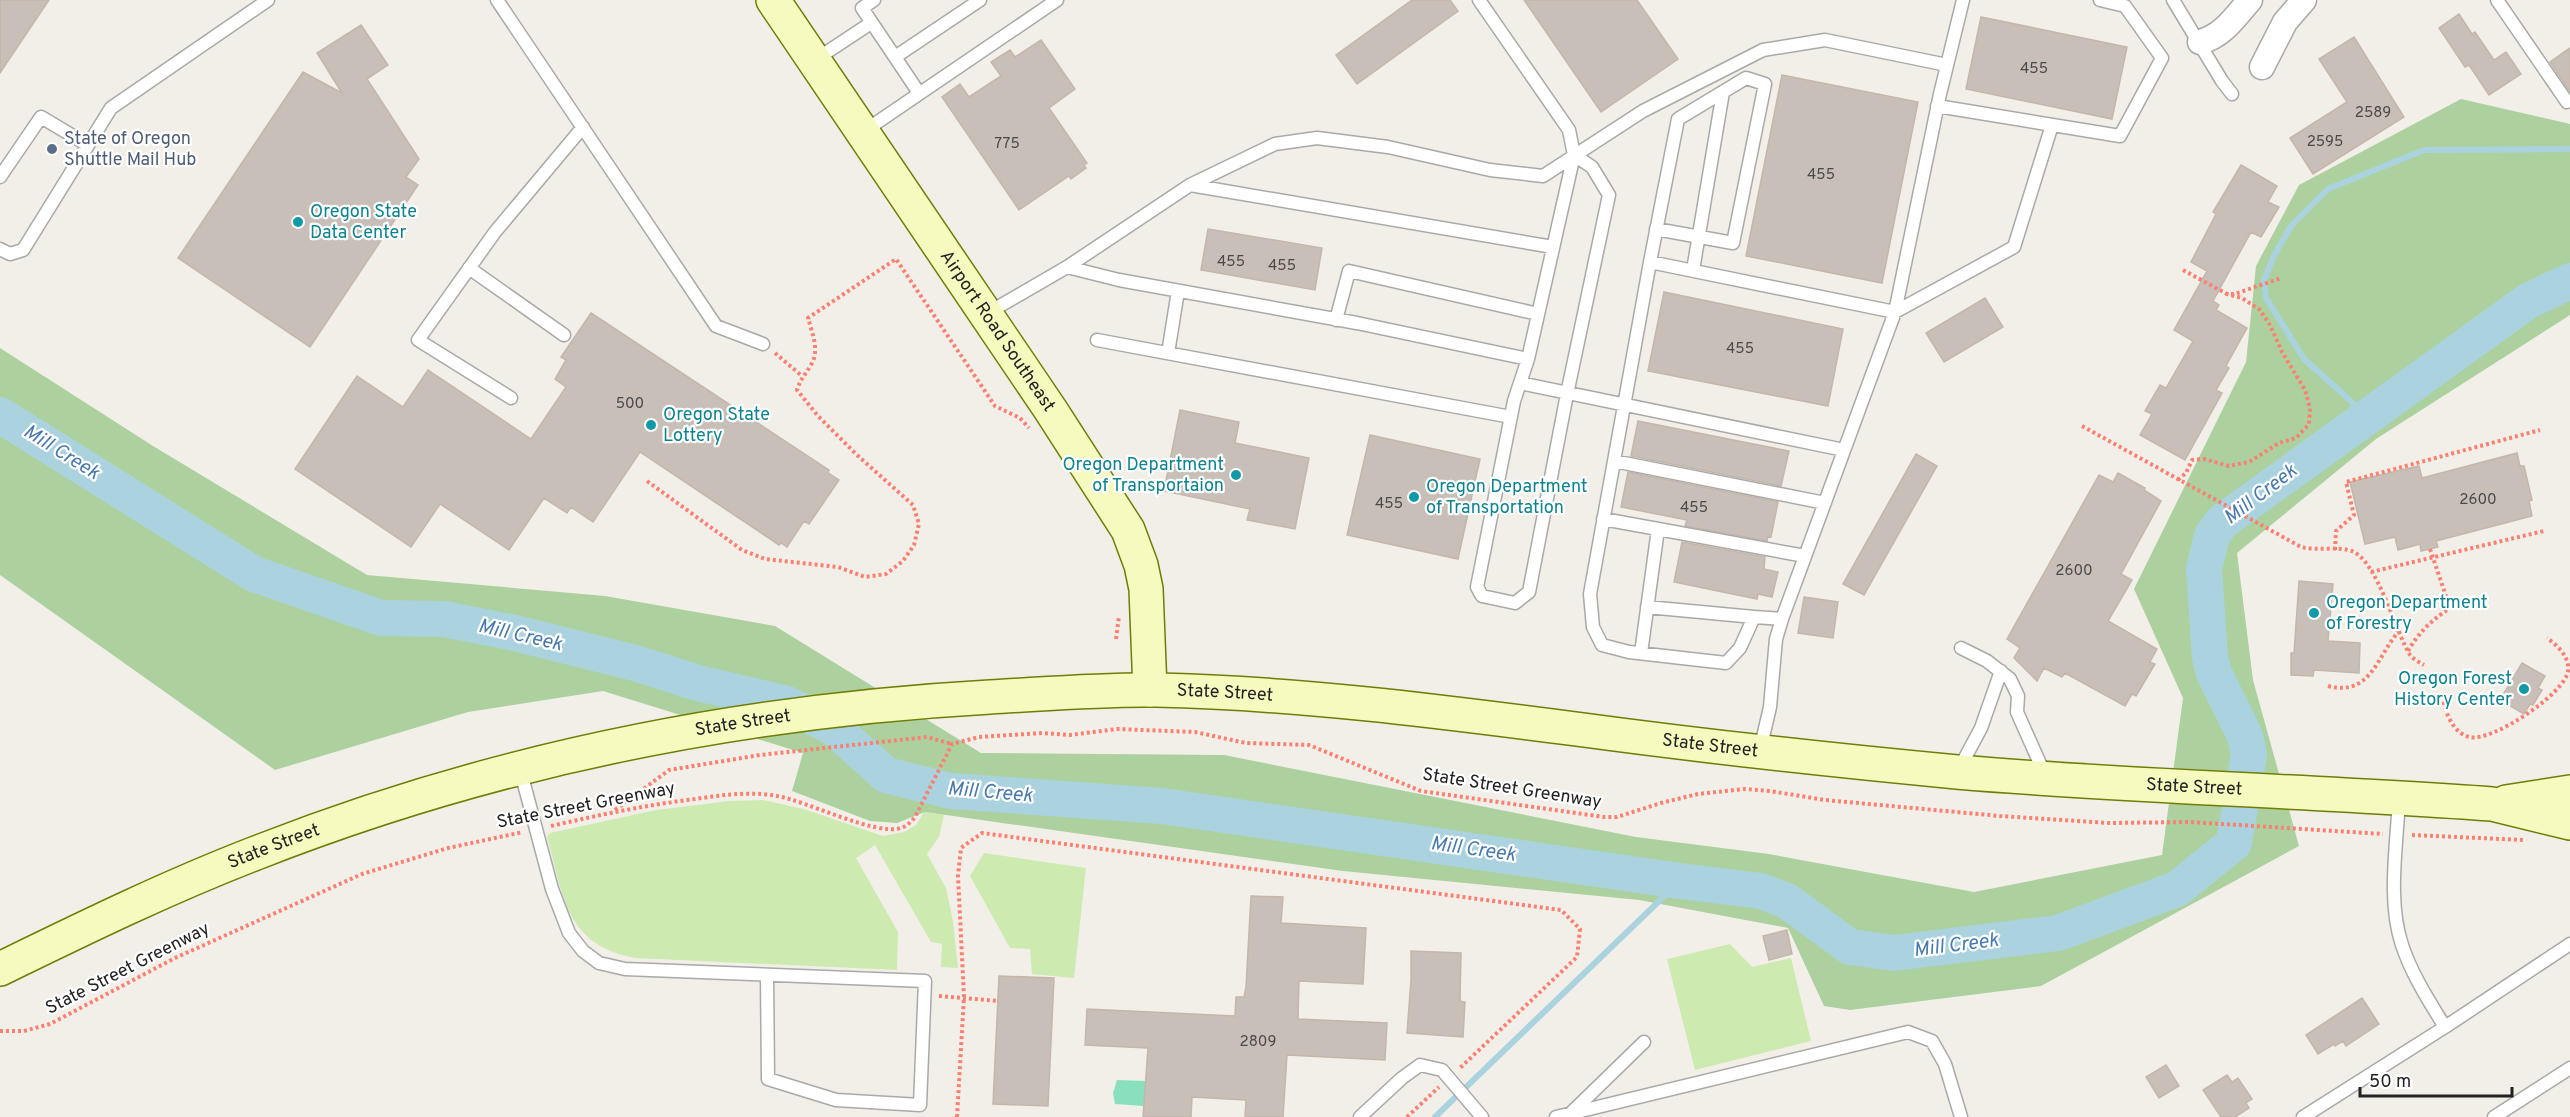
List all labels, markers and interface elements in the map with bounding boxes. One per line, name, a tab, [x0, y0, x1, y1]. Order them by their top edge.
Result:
house number: 455	[2020, 60, 2048, 79]
house number: 2589	[2355, 104, 2391, 123]
place label: State of Oregon Shuttle Mail Hub	[64, 128, 196, 172]
house number: 2595	[2307, 133, 2343, 152]
house number: 775	[994, 135, 1020, 154]
marker: State of Oregon Shuttle Mail Hub	[45, 142, 59, 156]
house number: 455	[1807, 166, 1835, 185]
place label: Oregon State Data Center	[310, 201, 417, 245]
marker: Oregon State Data Center	[291, 215, 305, 229]
street label: Airport Road Southeast	[934, 246, 1060, 416]
house number: 455	[1217, 253, 1245, 272]
house number: 455	[1268, 257, 1296, 276]
house number: 455	[1726, 340, 1754, 359]
house number: 500	[616, 395, 644, 414]
place label: Oregon State Lottery	[663, 404, 770, 448]
marker: Oregon State Lottery	[644, 418, 658, 432]
water label: Mill Creek	[18, 419, 105, 487]
place label: Oregon Department of Transportaion	[1062, 454, 1224, 498]
water label: Mill Creek	[2219, 458, 2304, 531]
marker: Oregon Department of Transportaion	[1229, 468, 1243, 482]
place label: Oregon Department of Transportation	[1426, 476, 1588, 520]
marker: Oregon Department of Transportation	[1407, 490, 1421, 504]
house number: 2600	[2459, 491, 2497, 510]
house number: 455	[1375, 495, 1403, 514]
house number: 455	[1680, 499, 1708, 518]
house number: 2600	[2055, 562, 2093, 581]
place label: Oregon Department of Forestry	[2326, 592, 2488, 636]
marker: Oregon Department of Forestry	[2307, 606, 2321, 620]
water label: Mill Creek	[475, 614, 565, 658]
place label: Oregon Forest History Center	[2394, 668, 2512, 712]
street label: State Street	[1176, 679, 1274, 707]
marker: Oregon Forest History Center	[2517, 682, 2531, 696]
street label: State Street	[693, 705, 792, 742]
street label: State Street	[1661, 729, 1759, 763]
street label: State Street Greenway	[1421, 763, 1603, 815]
street label: State Street	[2145, 773, 2243, 801]
water label: Mill Creek	[946, 776, 1035, 810]
street label: State Street Greenway	[495, 777, 677, 835]
street label: State Street	[224, 819, 323, 875]
water label: Mill Creek	[1429, 831, 1518, 869]
street label: State Street Greenway	[42, 918, 214, 1020]
water label: Mill Creek	[1912, 928, 2001, 964]
house number: 2809	[1240, 1033, 1276, 1052]
scale bar	[2360, 1060, 2512, 1098]
text: 50 m	[2369, 1071, 2411, 1094]

